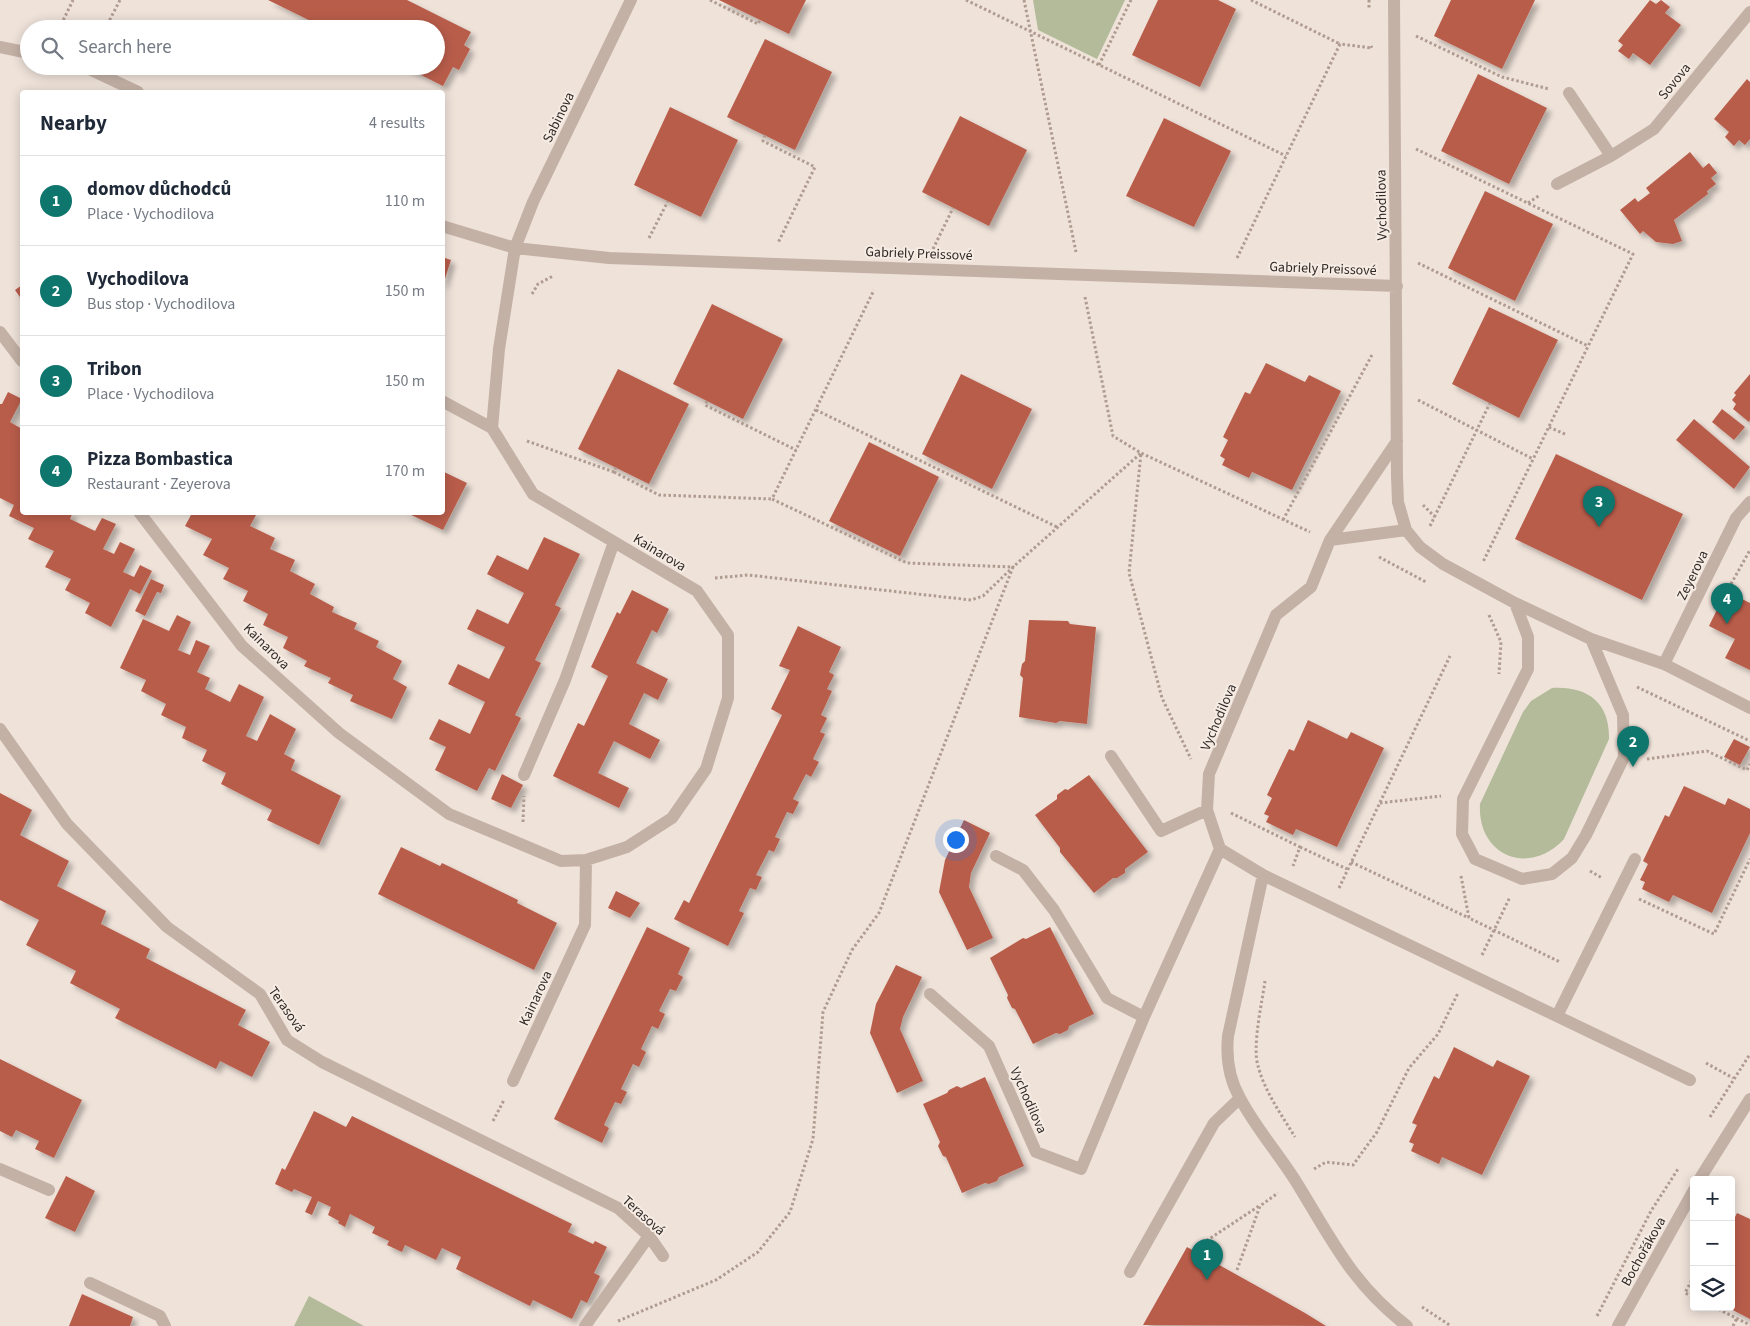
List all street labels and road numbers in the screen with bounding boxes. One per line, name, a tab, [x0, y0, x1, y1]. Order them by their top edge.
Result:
street label: Sovova	[1654, 59, 1696, 104]
street label: Sabinova	[538, 89, 580, 146]
street label: Vychodilova	[1371, 169, 1393, 241]
street label: Gabriely Preissové	[865, 242, 973, 266]
street label: Gabriely Preissové	[1269, 257, 1377, 281]
street label: Kainarova	[629, 529, 690, 577]
street label: Zeyerova	[1672, 547, 1714, 604]
street label: Kainarova	[238, 619, 294, 675]
street label: Vychodilova	[1196, 681, 1242, 754]
street label: Kainarova	[514, 968, 557, 1029]
street label: Terasová	[263, 983, 309, 1037]
street label: Vychodilova	[1005, 1064, 1052, 1137]
street label: Terasová	[617, 1191, 669, 1241]
street label: Bochořákova	[1617, 1213, 1671, 1290]

